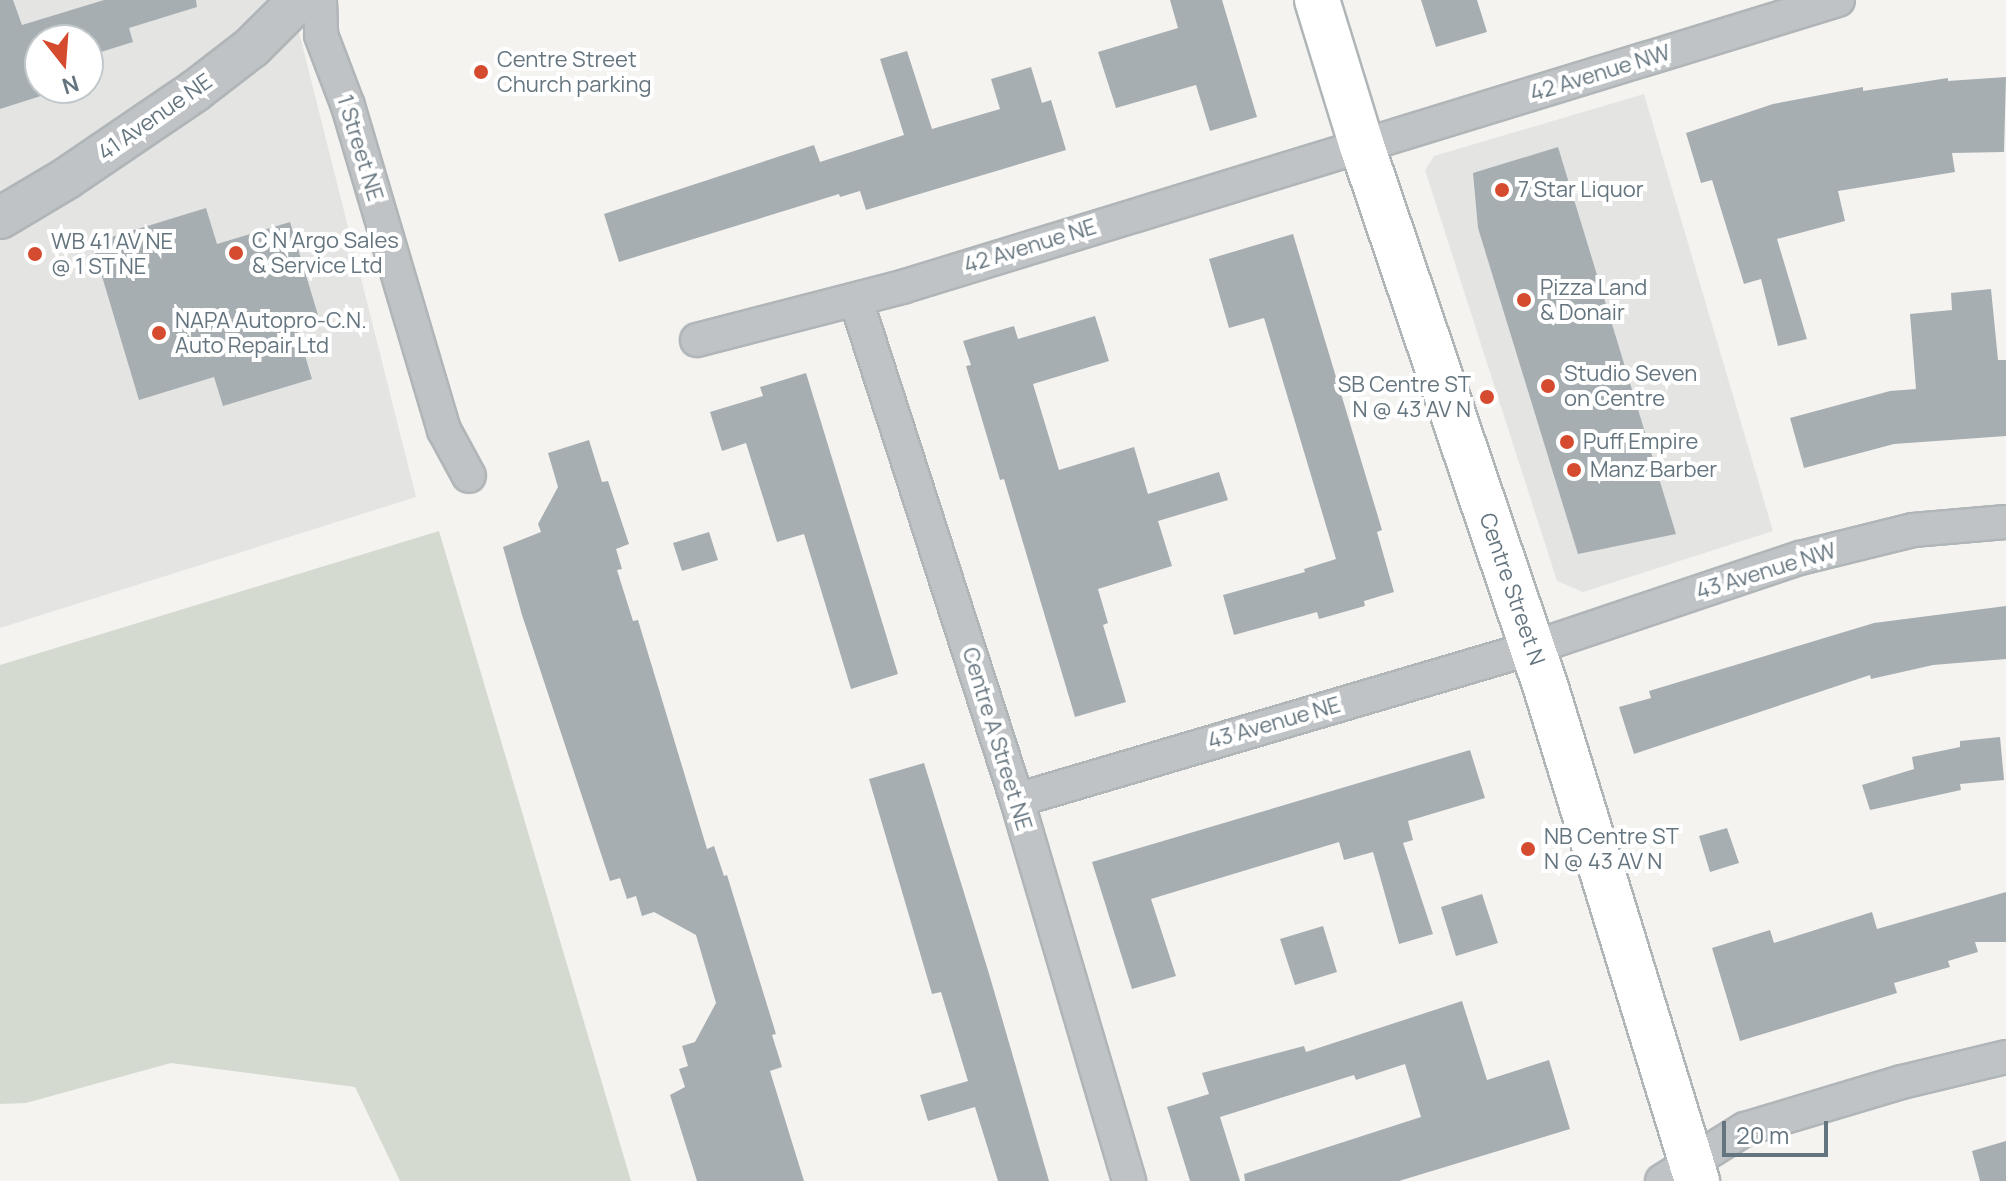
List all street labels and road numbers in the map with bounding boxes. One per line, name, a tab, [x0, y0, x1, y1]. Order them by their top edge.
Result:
street label: 42 Avenue NW	[1527, 39, 1673, 107]
street label: 41 Avenue NE	[93, 68, 217, 166]
street label: 1 Street NE	[331, 92, 389, 204]
street label: 42 Avenue NE	[961, 213, 1099, 279]
street label: Centre Street N	[1474, 509, 1550, 669]
street label: 43 Avenue NW	[1693, 537, 1839, 605]
street label: Centre A Street NE	[957, 644, 1037, 834]
street label: 43 Avenue NE	[1205, 691, 1343, 755]

